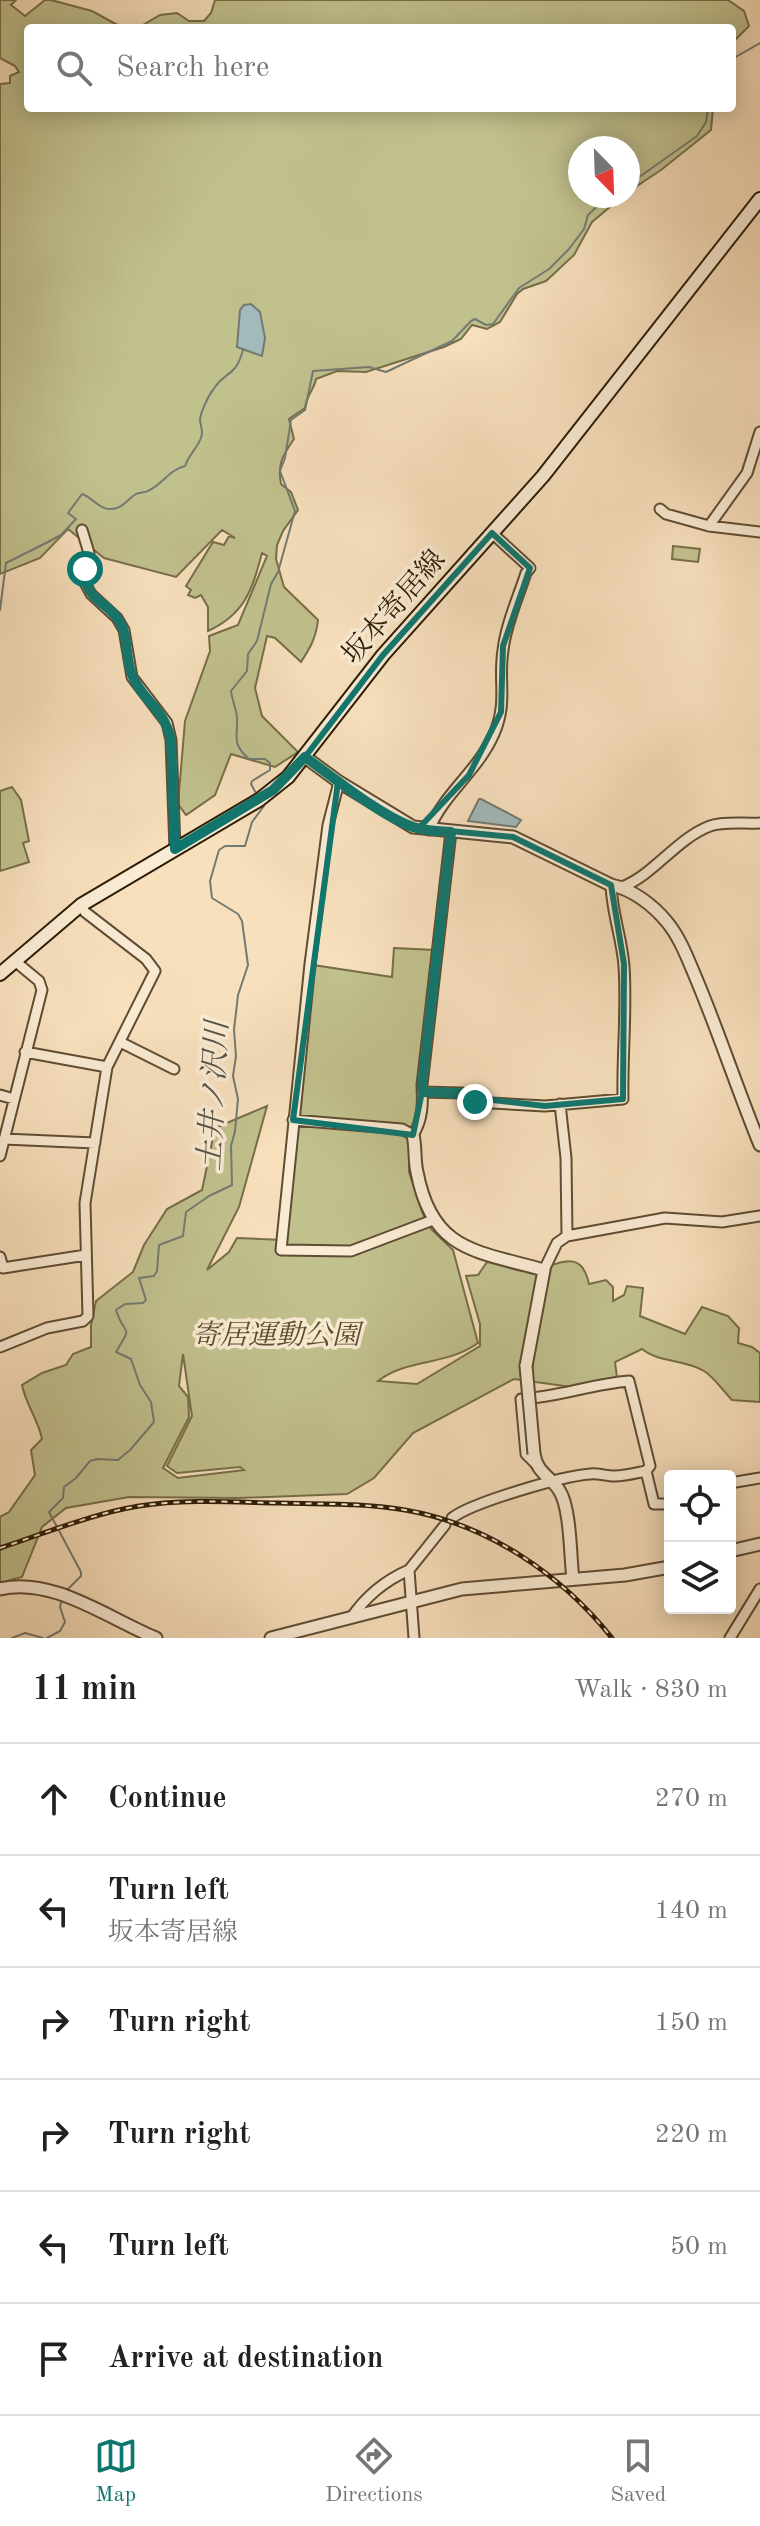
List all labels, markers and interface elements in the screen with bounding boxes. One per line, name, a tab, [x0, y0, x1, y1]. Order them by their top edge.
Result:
search box	[24, 24, 736, 112]
icon: search	[52, 46, 96, 90]
text: Search here	[116, 53, 270, 83]
north arrow	[568, 136, 640, 208]
street label: 坂本寄居線	[336, 544, 451, 670]
route start	[67, 551, 103, 587]
water label: 土井ノ沢川	[193, 1017, 234, 1172]
route end	[457, 1084, 493, 1120]
park label: 寄居運動公園	[192, 1320, 364, 1351]
map controls	[664, 1470, 736, 1614]
button: locate	[664, 1470, 736, 1542]
button: layers	[664, 1542, 736, 1614]
text: 11 min	[32, 1673, 137, 1707]
text: Walk · 830 m	[574, 1677, 728, 1703]
icon: ahead	[32, 1777, 76, 1821]
text: Continue	[108, 1784, 227, 1814]
text: 270 m	[655, 1786, 728, 1812]
text: Turn left	[108, 1876, 229, 1906]
icon: left	[32, 1889, 76, 1933]
text: 140 m	[655, 1898, 728, 1924]
text: 坂本寄居線	[108, 1920, 238, 1946]
icon: right	[32, 2001, 76, 2045]
text: Turn right	[108, 2008, 250, 2038]
text: 150 m	[655, 2010, 728, 2036]
icon: right	[32, 2113, 76, 2157]
text: Turn right	[108, 2120, 250, 2150]
text: 220 m	[655, 2122, 728, 2148]
icon: left	[32, 2225, 76, 2269]
text: Turn left	[108, 2232, 229, 2262]
text: 50 m	[670, 2234, 728, 2260]
icon: arrive	[32, 2337, 76, 2381]
text: Arrive at destination	[108, 2344, 383, 2374]
tab: Map	[94, 2434, 138, 2509]
tab: Directions	[325, 2434, 423, 2509]
tab: Saved	[610, 2434, 666, 2509]

